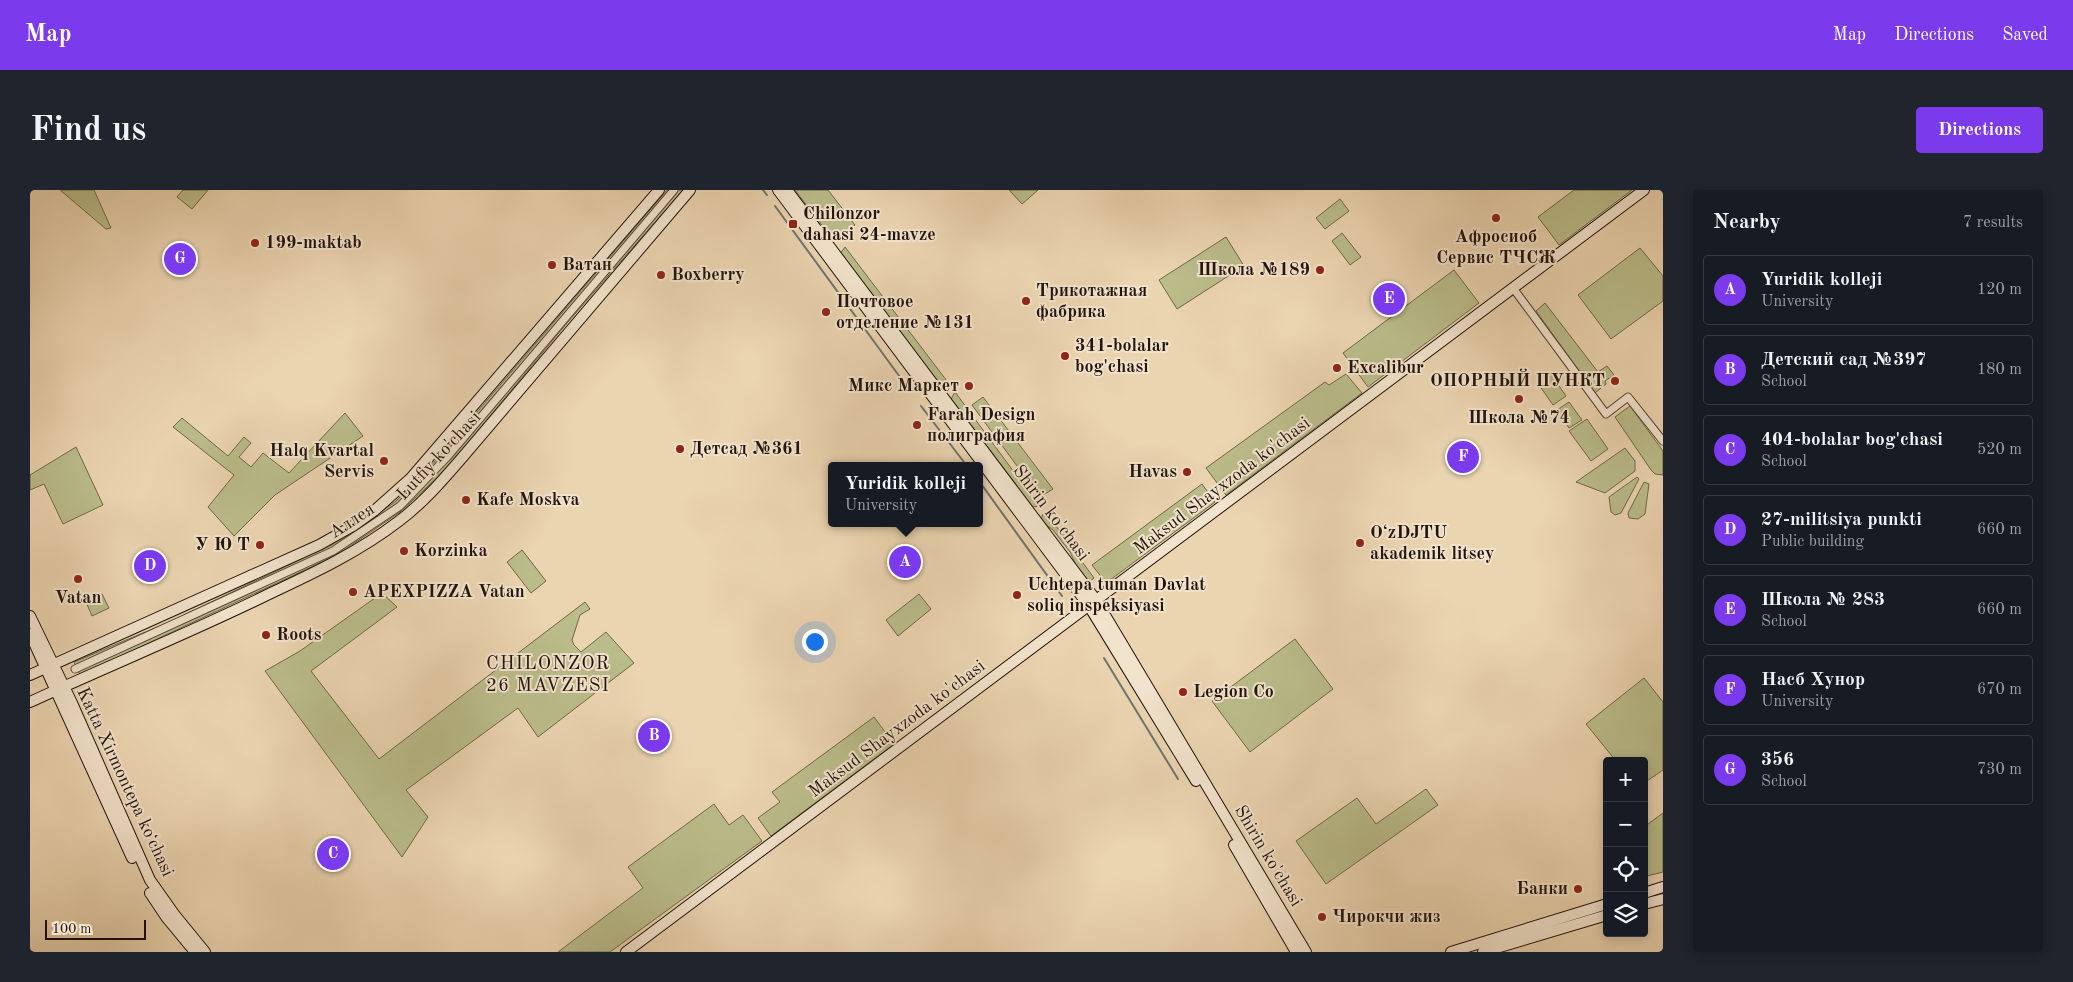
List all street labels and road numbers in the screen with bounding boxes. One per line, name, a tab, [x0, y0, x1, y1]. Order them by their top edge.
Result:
street label: Lutfiy ko'chasi	[394, 408, 485, 504]
street label: Maksud Shayxzoda ko'chasi	[1130, 414, 1314, 558]
street label: Shirin ko'chasi	[1009, 462, 1093, 564]
street label: Аллея	[326, 500, 378, 542]
street label: Maksud Shayxzoda ko'chasi	[805, 657, 989, 801]
street label: Katta Xirmontepa koʻchasi	[73, 685, 177, 880]
street label: Shirin ko'chasi	[1231, 802, 1305, 910]

